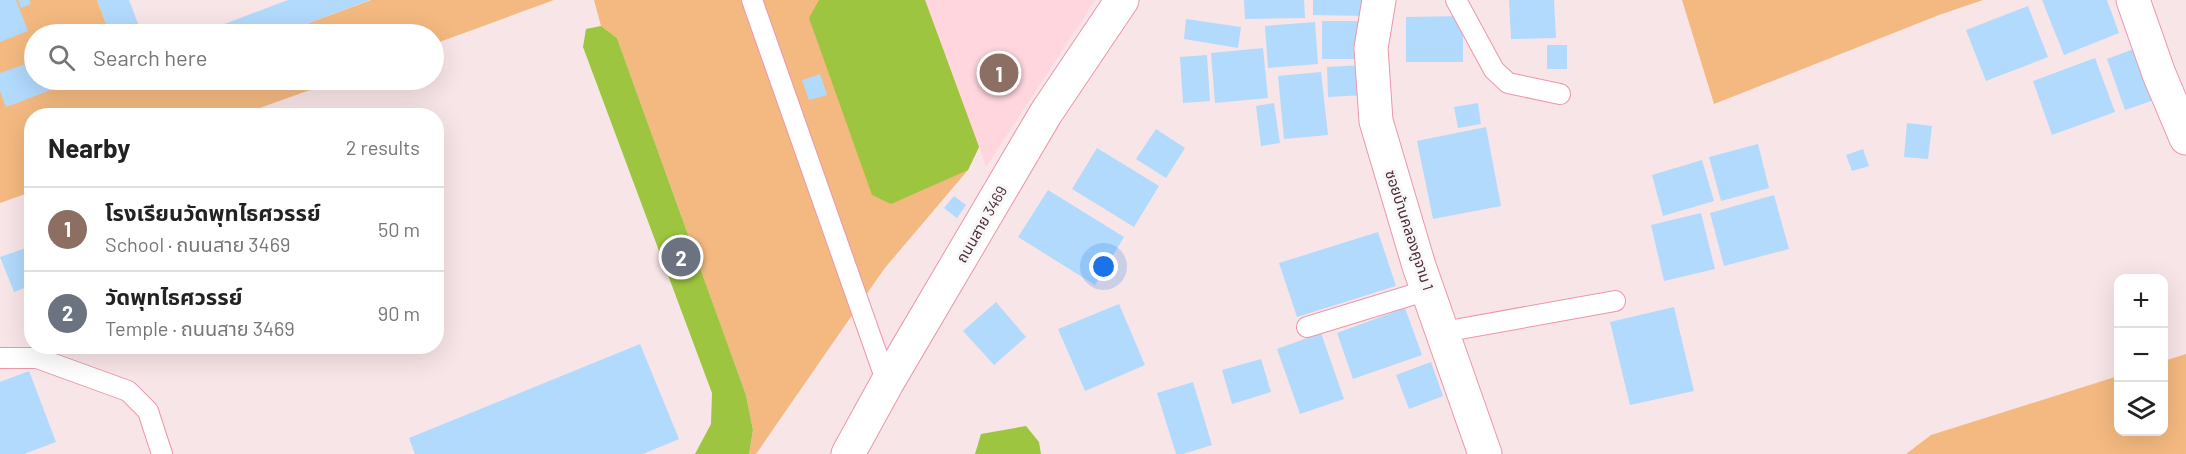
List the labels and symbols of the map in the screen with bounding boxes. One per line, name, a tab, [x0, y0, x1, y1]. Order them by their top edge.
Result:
pin: 1	[980, 50, 1018, 96]
street label: ซอยบ้านคลองคูจาม 1	[1381, 168, 1438, 293]
street label: ถนนสาย 3469	[952, 182, 1010, 266]
pin: 2	[662, 234, 700, 280]
your location	[1089, 252, 1118, 281]

